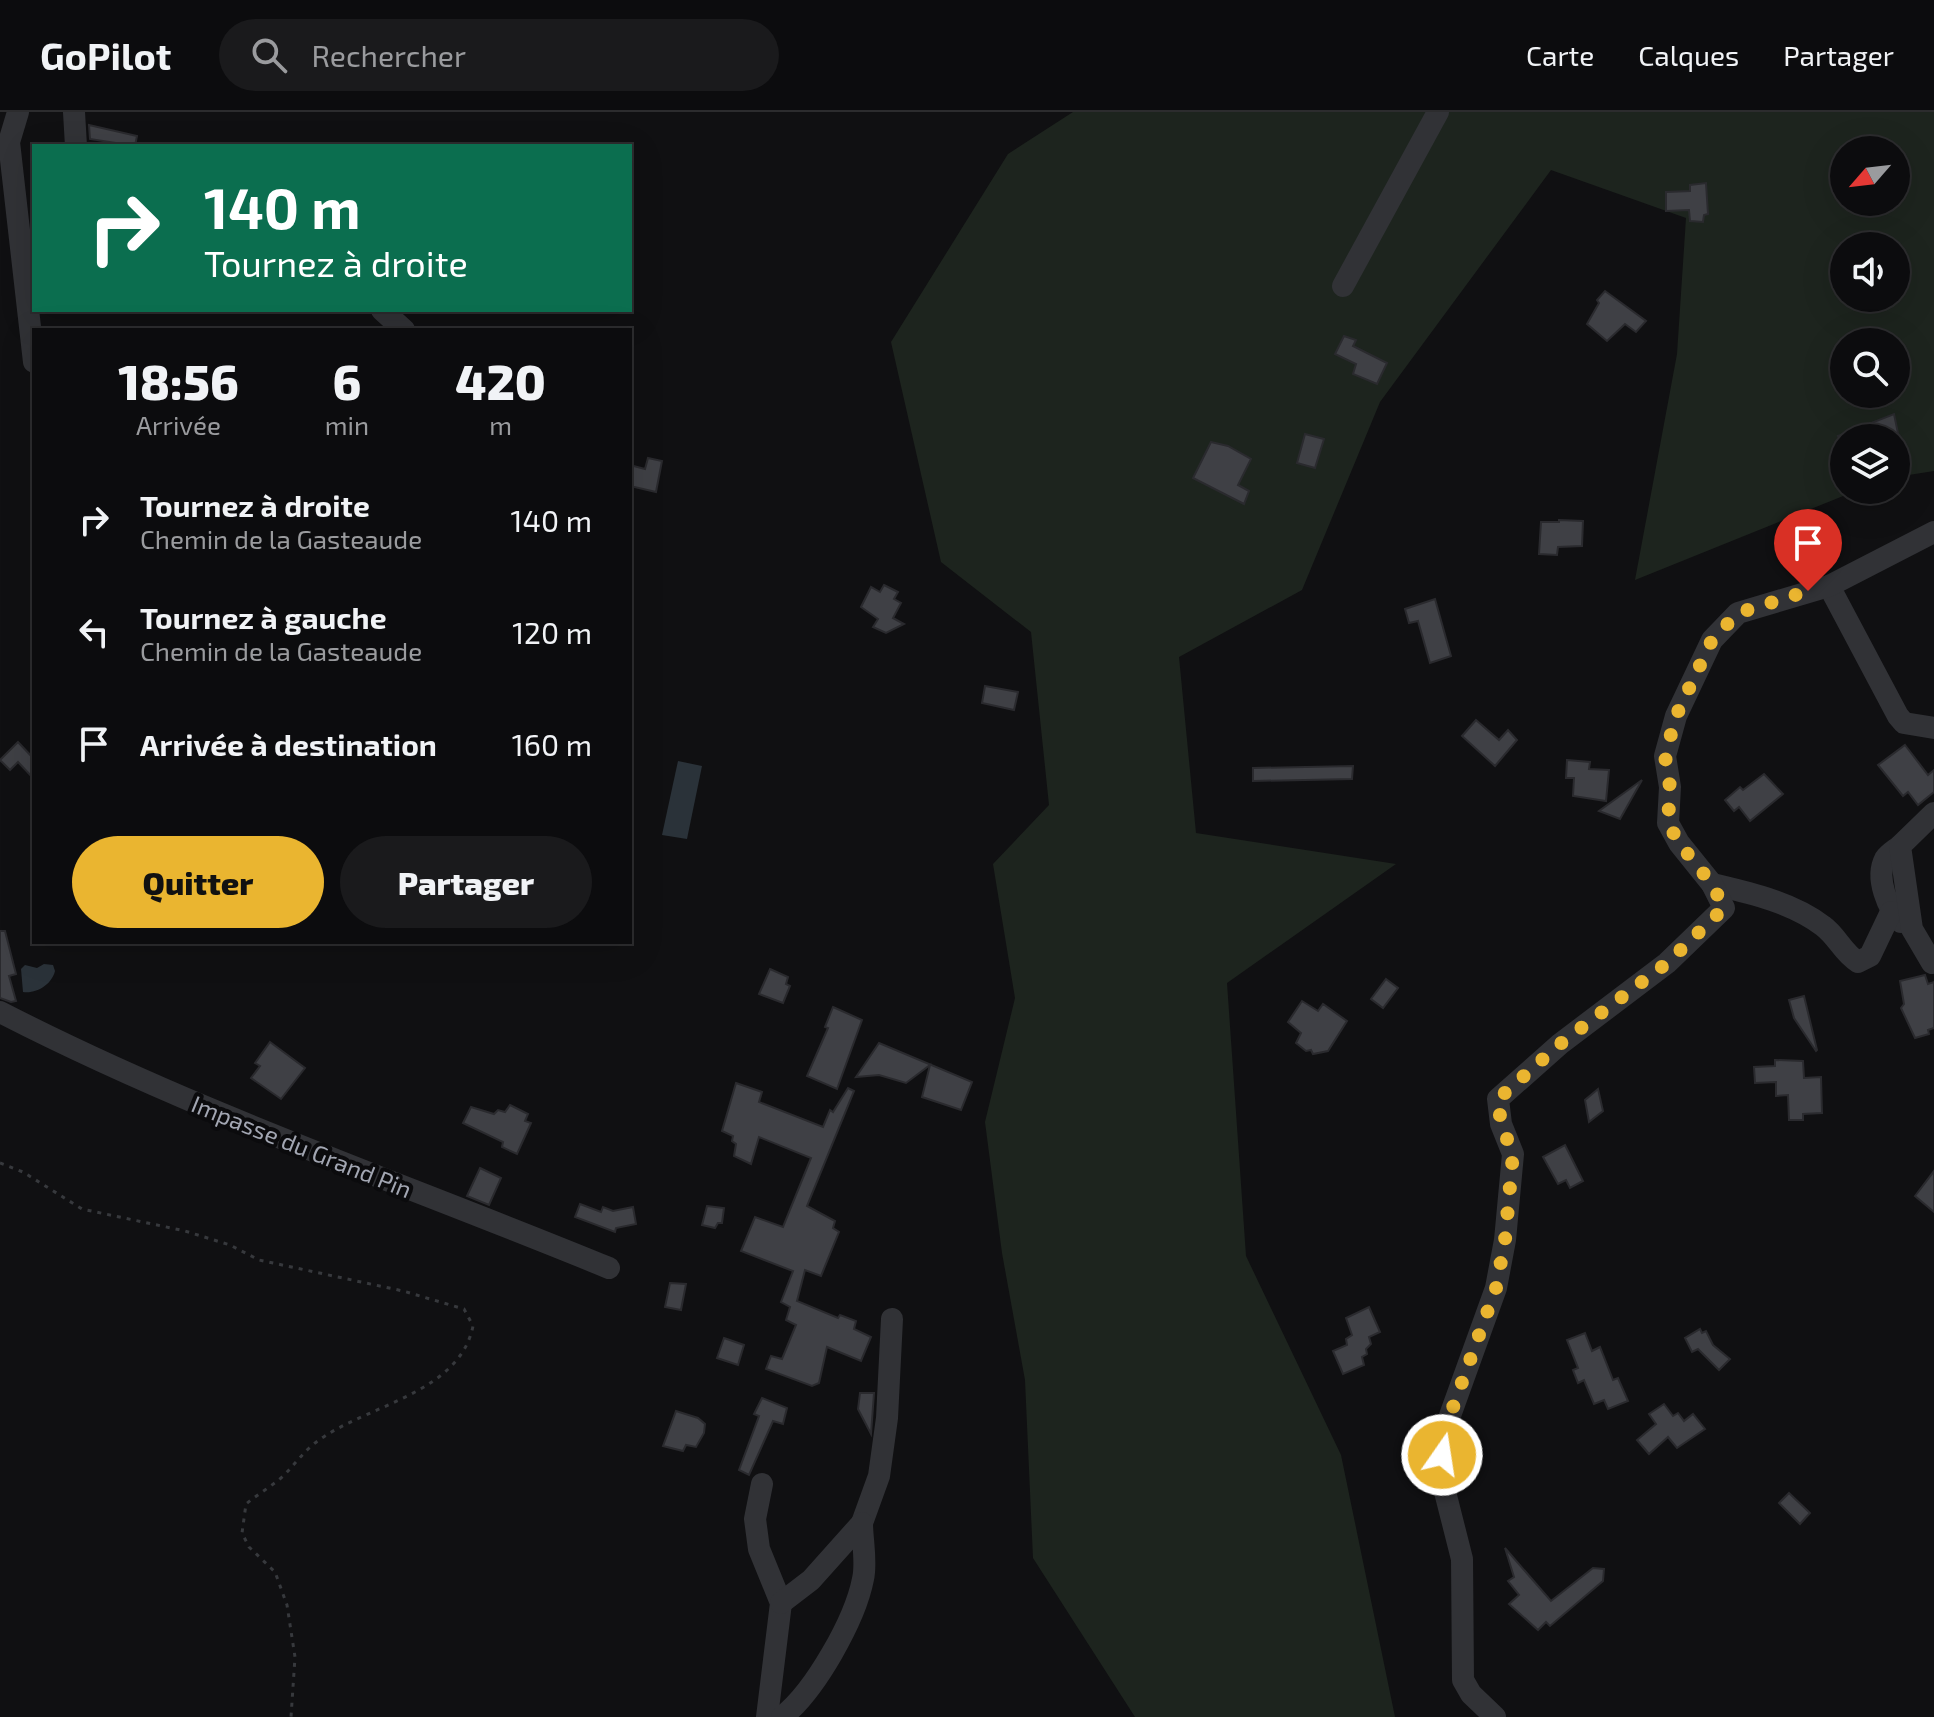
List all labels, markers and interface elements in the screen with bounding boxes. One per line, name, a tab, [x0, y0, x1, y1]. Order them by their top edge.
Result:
search box	[219, 19, 779, 91]
text: GoPilot	[40, 32, 171, 78]
icon: search	[247, 33, 291, 77]
text: Rechercher	[311, 37, 466, 73]
text: Carte	[1526, 38, 1594, 72]
text: Calques	[1638, 38, 1739, 72]
text: Partager	[1783, 38, 1894, 72]
north arrow	[1830, 136, 1910, 216]
map controls	[1830, 136, 1910, 504]
text: 140 m	[204, 173, 361, 240]
icon: right	[72, 176, 176, 280]
button: sound	[1830, 232, 1910, 312]
text: Tournez à droite	[204, 241, 468, 284]
button: search	[1830, 328, 1910, 408]
text: 18:56	[118, 352, 239, 410]
text: 6	[333, 352, 361, 410]
text: 420	[455, 352, 546, 410]
text: Arrivée	[136, 409, 221, 440]
text: min	[325, 409, 369, 440]
text: m	[489, 409, 512, 440]
button: layers	[1830, 424, 1910, 504]
text: Tournez à droite	[140, 487, 370, 523]
icon: right	[72, 498, 116, 542]
text: 140 m	[511, 502, 592, 538]
pin	[1774, 509, 1842, 591]
icon: arrive	[1786, 521, 1830, 565]
text: Chemin de la Gasteaude	[140, 523, 422, 554]
text: Tournez à gauche	[140, 599, 387, 635]
icon: left	[72, 610, 116, 654]
text: 120 m	[512, 614, 592, 650]
text: Chemin de la Gasteaude	[140, 635, 422, 666]
icon: arrive	[72, 722, 116, 766]
text: Arrivée à destination	[140, 726, 437, 762]
text: 160 m	[512, 726, 592, 762]
button: Quitter	[72, 836, 324, 928]
button: Partager	[340, 836, 592, 928]
street label: Impasse du Grand Pin	[188, 1089, 416, 1203]
position arrow	[1400, 1413, 1484, 1497]

